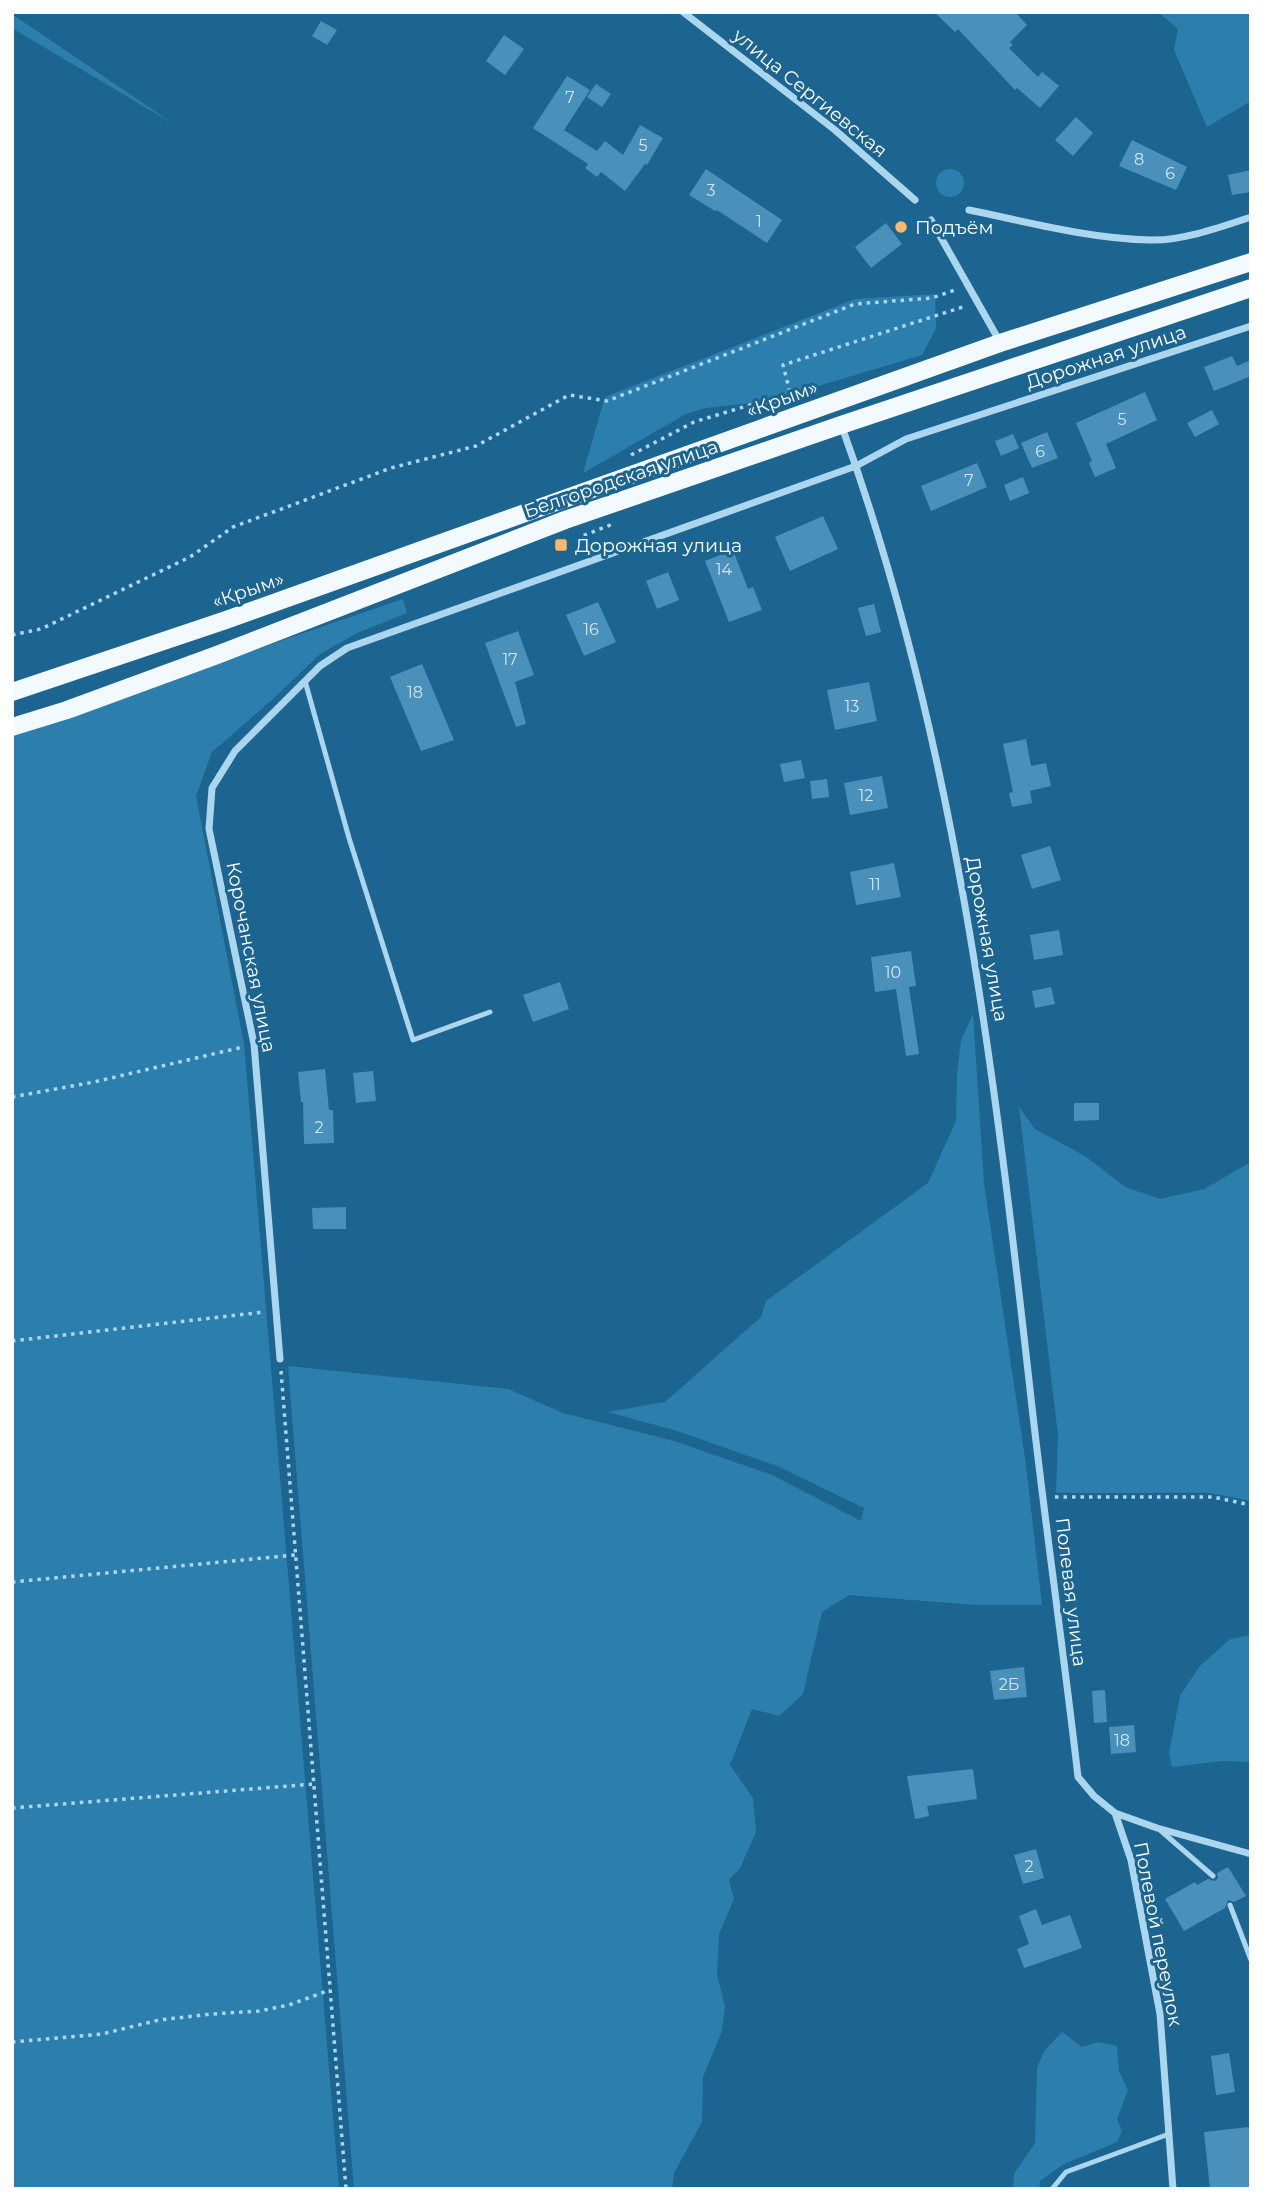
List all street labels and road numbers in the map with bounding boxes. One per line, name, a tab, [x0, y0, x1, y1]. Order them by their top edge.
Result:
street label: улица Сергиевская	[727, 23, 892, 162]
street label: Дорожная улица	[1023, 320, 1189, 394]
street label: «Крым»	[743, 375, 821, 423]
street label: Белгородская улица	[521, 435, 721, 523]
street label: «Крым»	[209, 567, 287, 613]
street label: Дорожная улица	[961, 855, 1013, 1023]
street label: Корочанская улица	[221, 860, 281, 1054]
street label: Полевая улица	[1050, 1516, 1092, 1668]
street label: Полевой переулок	[1129, 1840, 1187, 2028]

